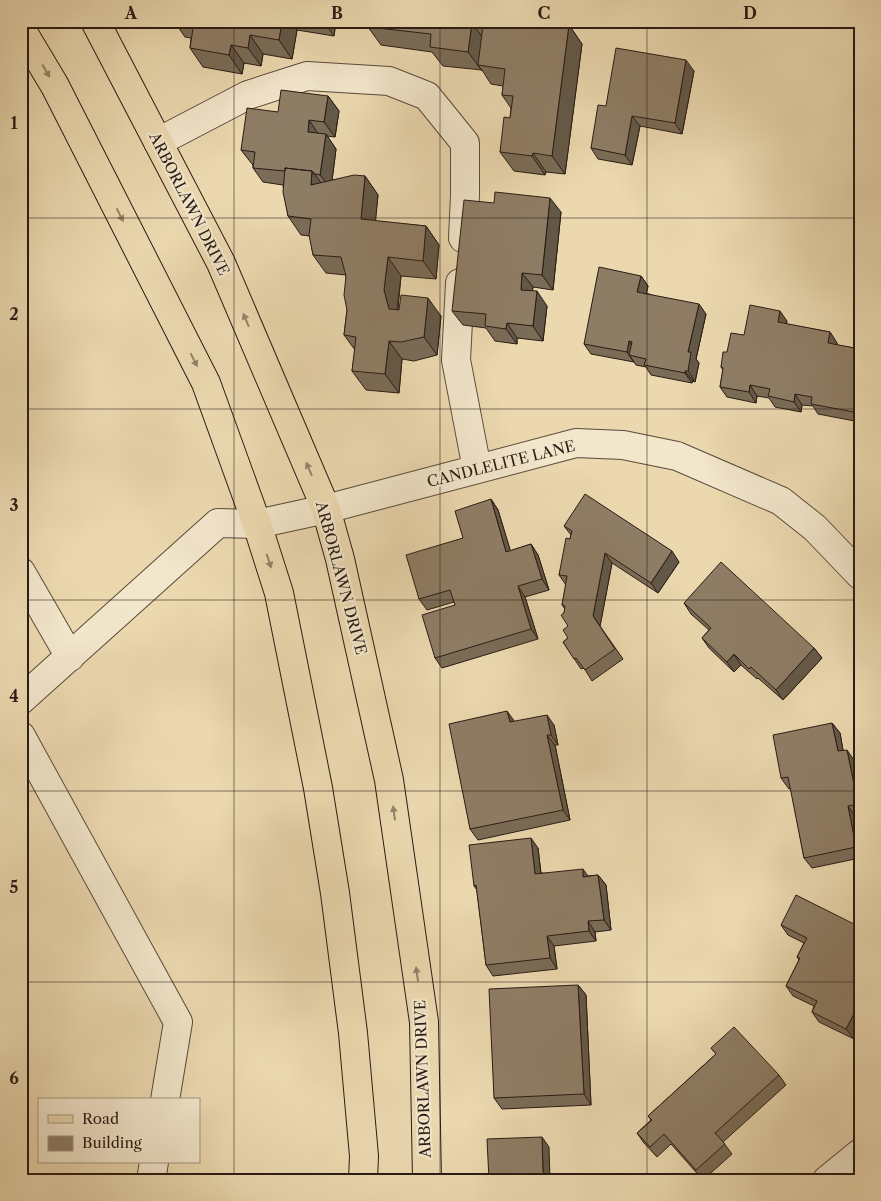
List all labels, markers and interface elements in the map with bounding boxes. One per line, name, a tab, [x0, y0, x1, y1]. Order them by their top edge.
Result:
text: A	[124, 3, 138, 23]
text: B	[331, 3, 343, 23]
text: C	[538, 3, 550, 23]
text: D	[743, 3, 757, 23]
one-way arrow	[42, 63, 50, 78]
text: 1	[10, 113, 18, 133]
street label: ARBORLAWN DRIVE	[145, 128, 234, 279]
one-way arrow	[116, 208, 124, 223]
text: 2	[9, 304, 19, 324]
one-way arrow	[241, 313, 249, 327]
one-way arrow	[190, 353, 198, 367]
street label: CANDLELITE LANE	[425, 436, 577, 491]
one-way arrow	[305, 462, 313, 476]
text: 3	[9, 495, 19, 515]
street label: ARBORLAWN DRIVE	[312, 498, 371, 657]
one-way arrow	[266, 554, 274, 569]
text: 4	[9, 686, 19, 706]
one-way arrow	[390, 805, 398, 821]
text: 5	[10, 877, 19, 897]
one-way arrow	[413, 966, 421, 982]
street label: ARBORLAWN DRIVE	[410, 1000, 435, 1159]
text: 6	[9, 1068, 19, 1088]
legend	[38, 1098, 200, 1164]
text: Road	[82, 1109, 119, 1128]
text: Building	[82, 1133, 142, 1152]

